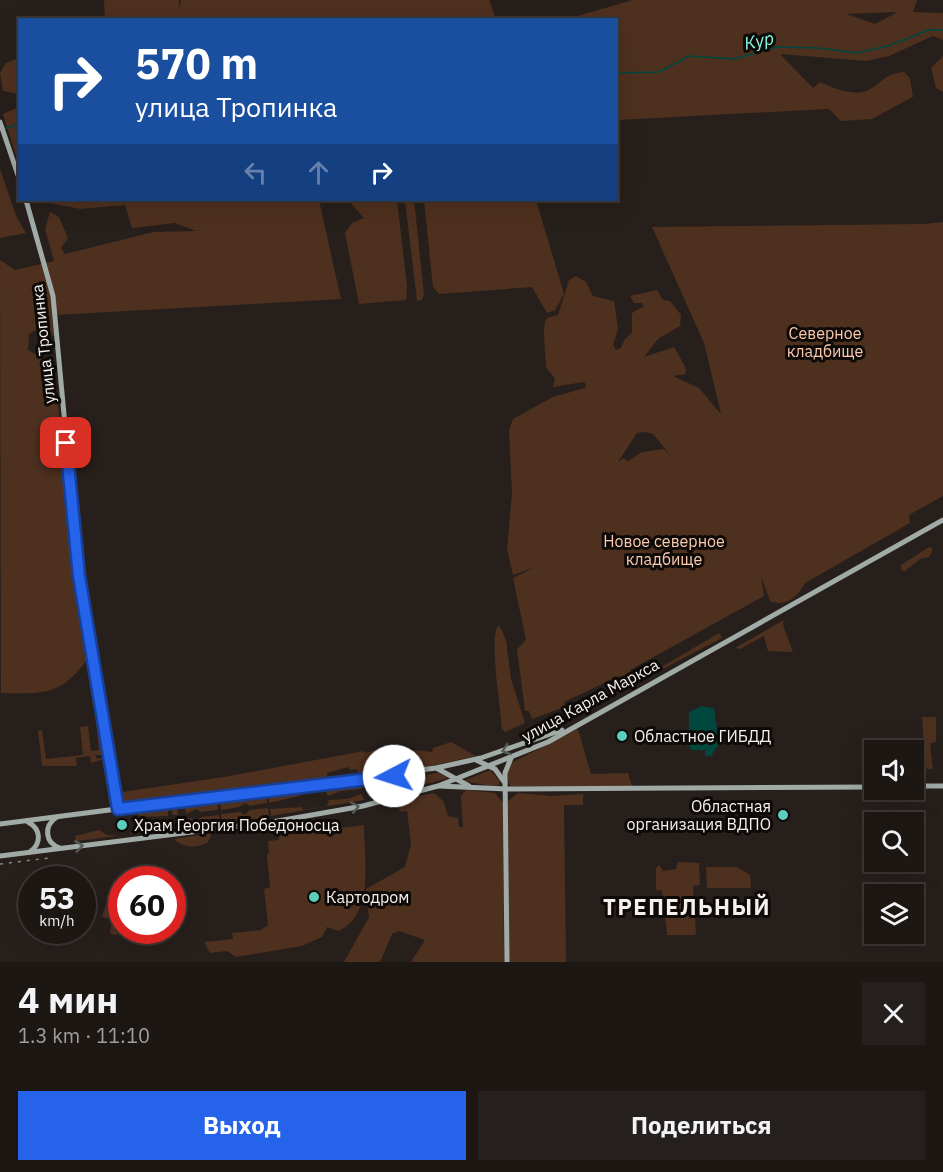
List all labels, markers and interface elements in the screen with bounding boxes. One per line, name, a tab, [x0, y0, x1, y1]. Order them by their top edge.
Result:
water label: Кур	[742, 26, 776, 55]
text: 570 m	[135, 36, 258, 91]
icon: right	[36, 42, 114, 120]
text: улица Тропинка	[135, 89, 337, 124]
icon: left	[239, 156, 272, 189]
icon: ahead	[302, 156, 335, 189]
icon: right	[365, 156, 398, 189]
street label: улица Тропинка	[27, 283, 59, 405]
park label: Северное кладбище	[787, 323, 864, 361]
pin	[40, 417, 91, 468]
icon: arrive	[49, 426, 82, 459]
park label: Новое северное кладбище	[603, 531, 725, 569]
street label: улица Карла Маркса	[518, 654, 662, 746]
place label: Областное ГИБДД	[634, 726, 772, 746]
marker: Областное ГИБДД	[615, 729, 629, 743]
map controls	[864, 740, 924, 944]
button: sound	[864, 740, 924, 800]
one-way arrow	[501, 743, 512, 755]
position arrow	[362, 744, 426, 808]
place label: Областная организация ВДПО	[626, 796, 771, 834]
one-way arrow	[350, 802, 360, 815]
marker: Областная организация ВДПО	[776, 808, 790, 822]
button: search	[864, 812, 924, 872]
place label: Храм Георгия Победоносца	[134, 815, 340, 835]
marker: Храм Георгия Победоносца	[115, 818, 129, 832]
one-way arrow	[74, 841, 83, 853]
speed limit sign: 60	[108, 866, 186, 944]
text: 53	[39, 878, 75, 917]
button: layers	[864, 884, 924, 944]
place label: Картодром	[326, 887, 409, 907]
marker: Картодром	[307, 890, 321, 904]
district label: ТРЕПЕЛЬНЫЙ	[603, 892, 771, 921]
text: km/h	[39, 911, 75, 930]
text: 4 мин	[18, 976, 118, 1023]
button: close	[862, 982, 925, 1045]
text: 1.3 km · 11:10	[18, 1022, 150, 1049]
button: Выход	[18, 1091, 466, 1160]
button: Поделиться	[478, 1091, 925, 1160]

